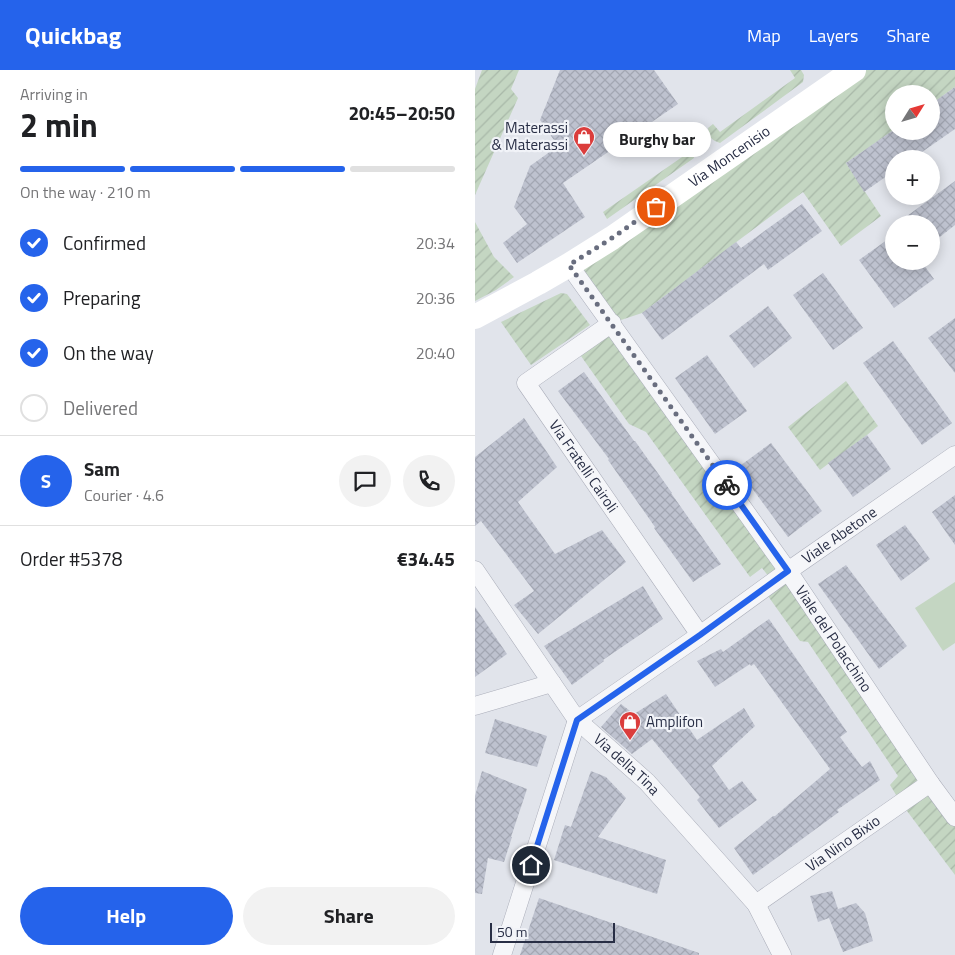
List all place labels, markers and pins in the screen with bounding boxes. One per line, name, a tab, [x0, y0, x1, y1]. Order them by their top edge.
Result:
place label: Materassi & Materassi	[491, 116, 568, 156]
callout: Burghy bar	[602, 122, 710, 157]
shop icon: Materassi & Materassi	[572, 125, 596, 156]
pin	[635, 186, 677, 228]
shop icon: Amplifon	[618, 710, 642, 741]
place label: Amplifon	[646, 710, 703, 733]
pin	[510, 844, 552, 886]

